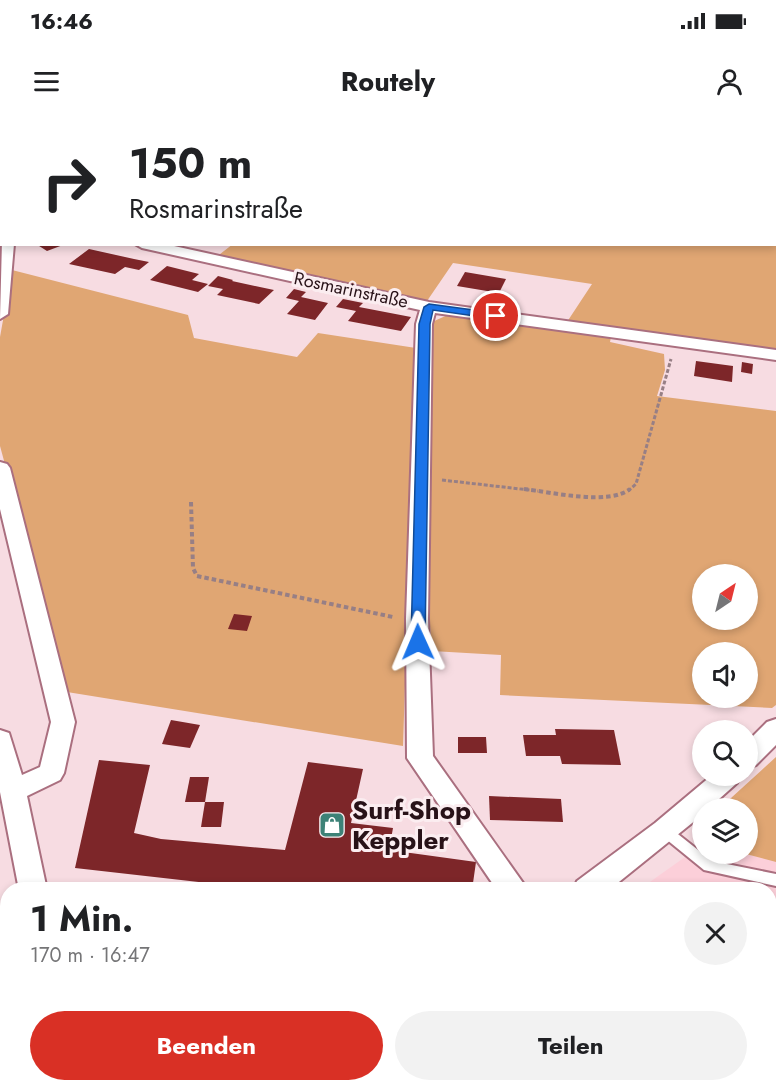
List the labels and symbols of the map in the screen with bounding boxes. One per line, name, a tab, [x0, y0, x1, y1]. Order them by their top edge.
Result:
street label: Rosmarinstraße	[292, 265, 410, 315]
pin	[470, 290, 521, 341]
north arrow	[692, 564, 758, 630]
position arrow	[386, 610, 450, 674]
place label: Surf-Shop Keppler	[352, 791, 471, 859]
shop icon: Surf-Shop Keppler	[317, 810, 347, 840]

